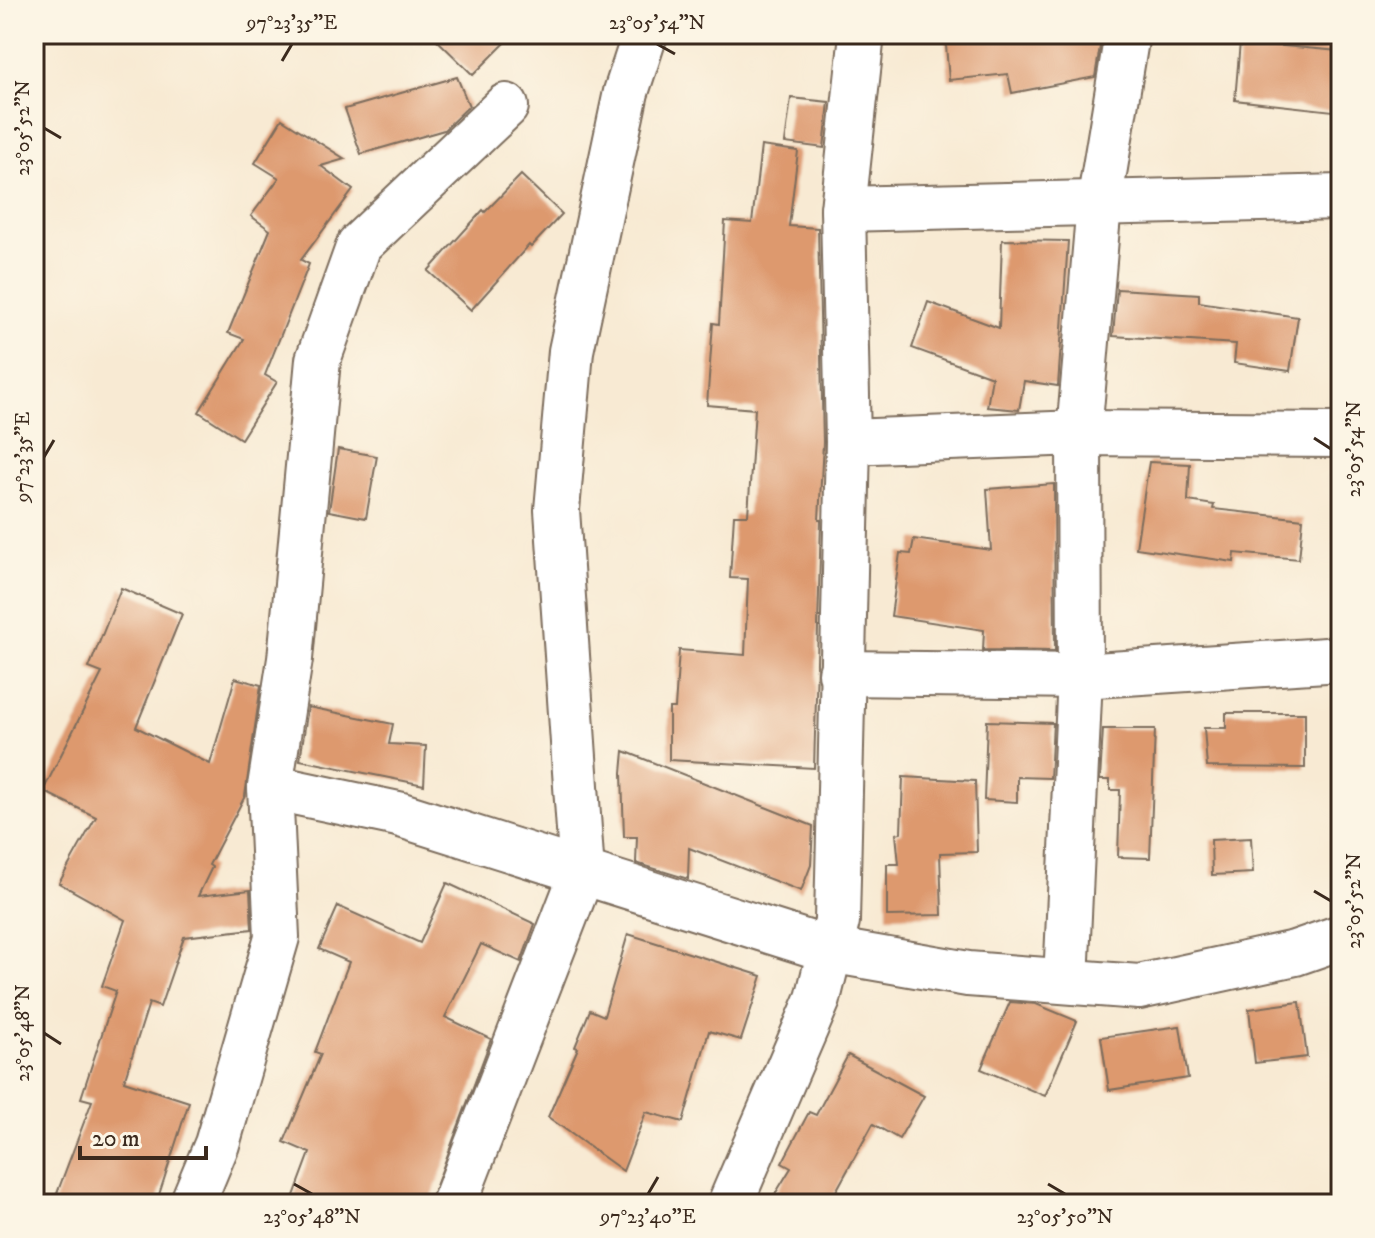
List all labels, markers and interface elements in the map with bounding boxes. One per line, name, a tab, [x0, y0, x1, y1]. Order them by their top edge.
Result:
text: 97°23'35"E	[246, 11, 337, 36]
text: 23°05'54"N	[609, 11, 705, 36]
text: 23°05'52"N	[11, 80, 36, 176]
text: 23°05'54"N	[1342, 401, 1367, 497]
text: 97°23'35"E	[11, 412, 36, 503]
text: 23°05'52"N	[1342, 853, 1367, 949]
text: 23°05'48"N	[11, 984, 36, 1082]
scale bar	[80, 1110, 206, 1160]
text: 20 m	[92, 1124, 140, 1154]
text: 23°05'48"N	[263, 1205, 361, 1230]
text: 97°23'40"E	[599, 1205, 696, 1230]
text: 23°05'50"N	[1017, 1205, 1113, 1230]

